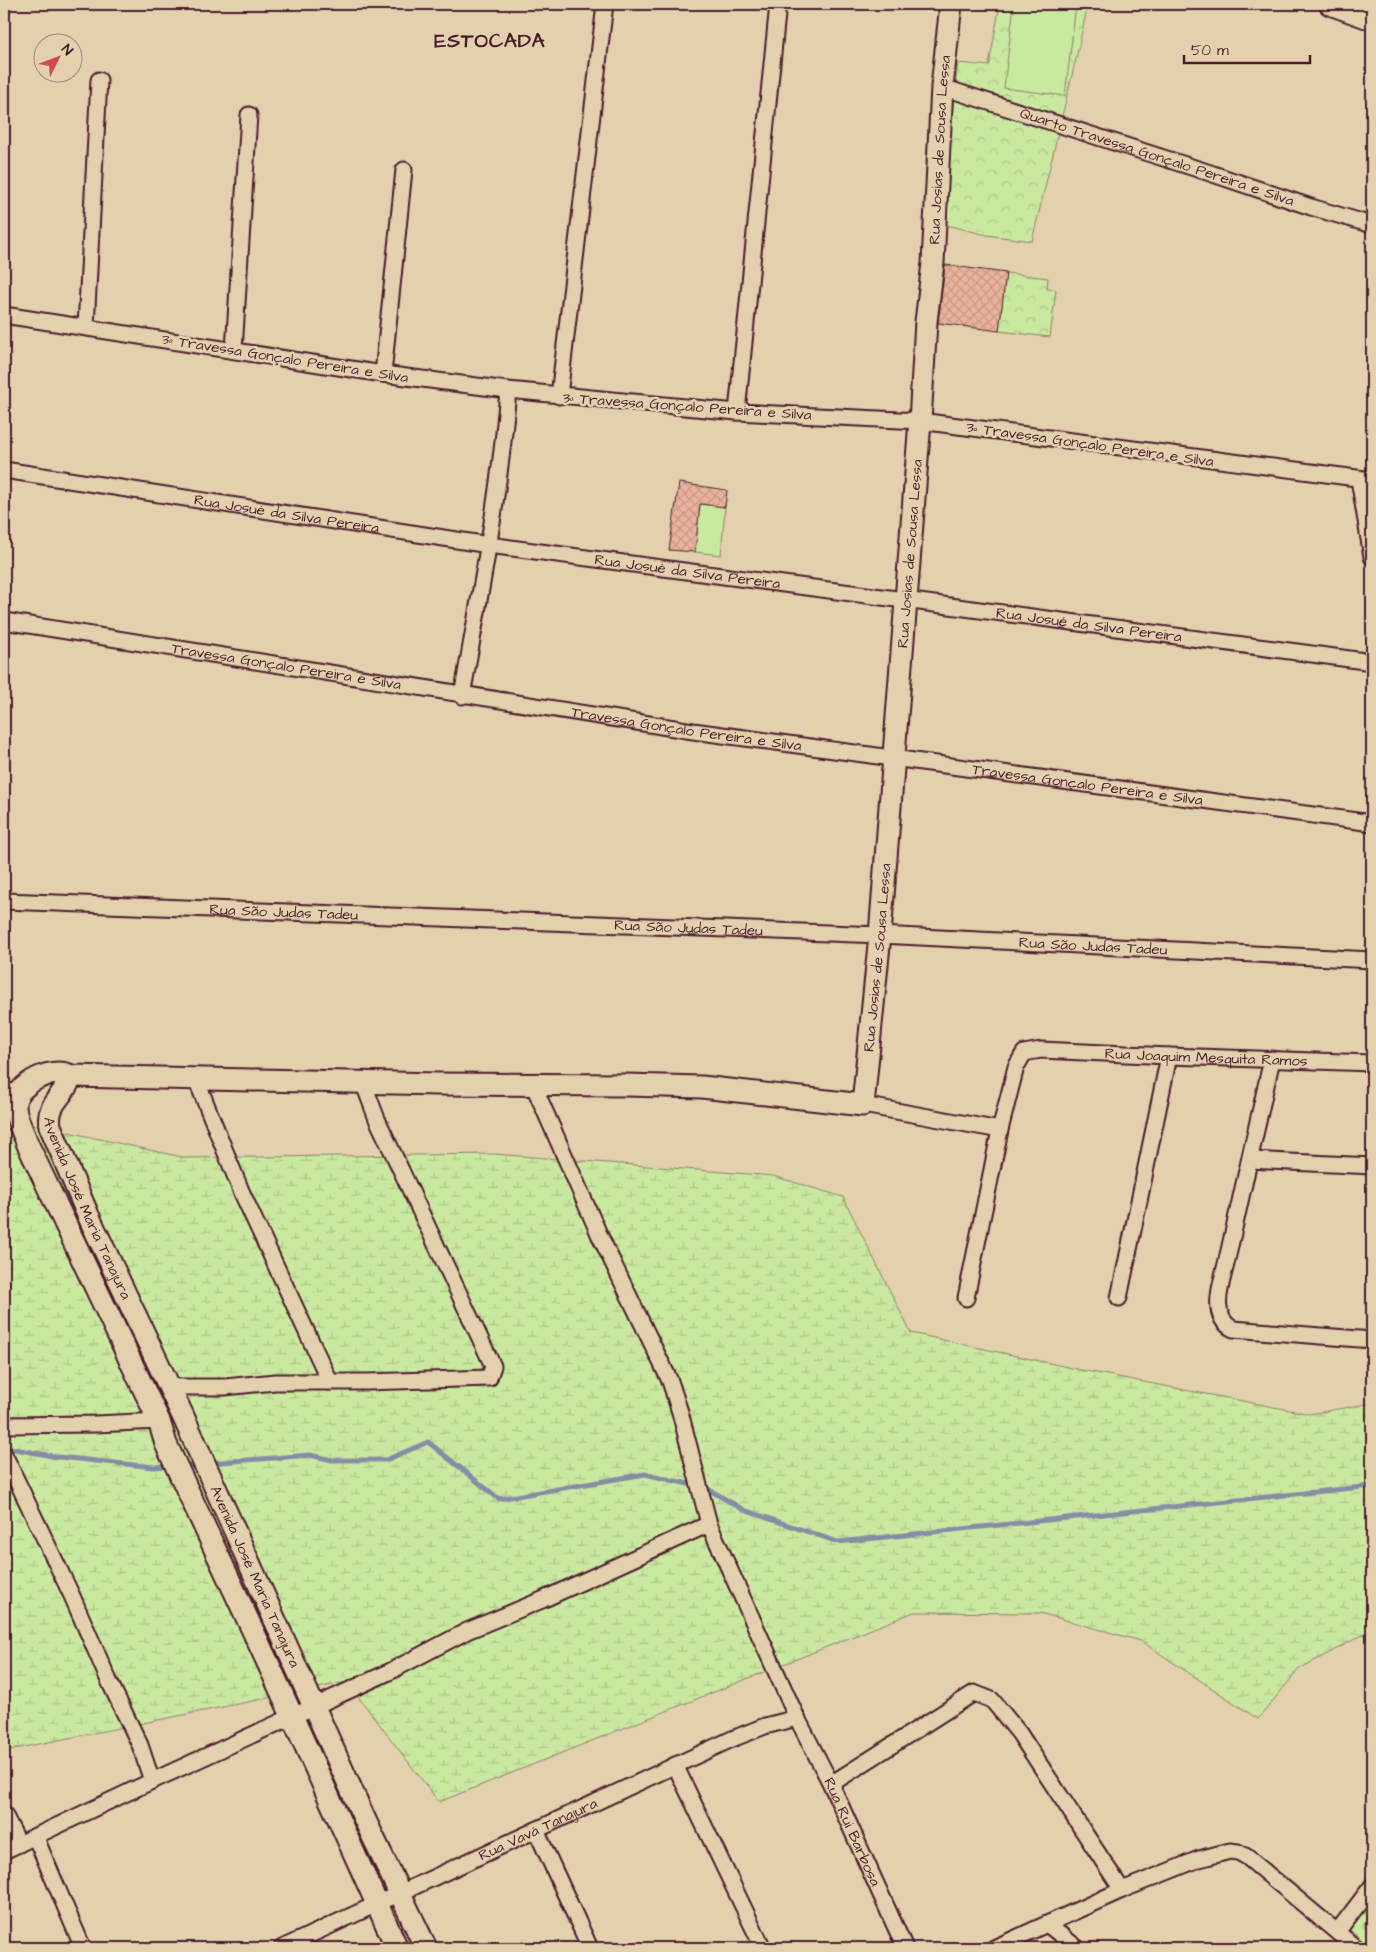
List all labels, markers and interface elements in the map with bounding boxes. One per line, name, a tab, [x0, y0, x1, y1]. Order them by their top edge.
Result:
district label: ESTOCADA	[434, 27, 546, 55]
north arrow	[32, 32, 82, 82]
scale bar	[1184, 32, 1310, 64]
text: N	[57, 40, 77, 60]
text: 50 m	[1191, 40, 1229, 61]
street label: Rua Josias de Sousa Lessa	[924, 54, 956, 245]
street label: Quarto Travessa Gonçalo Pereira e Silva	[1017, 103, 1297, 212]
street label: 3ª Travessa Gonçalo Pereira e Silva	[160, 329, 410, 388]
street label: 3ª Travessa Gonçalo Pereira e Silva	[562, 387, 813, 426]
street label: 3ª Travessa Gonçalo Pereira e Silva	[965, 417, 1215, 472]
street label: Rua Josias de Sousa Lessa	[892, 458, 928, 649]
street label: Rua Josué da Silva Pereira	[193, 490, 381, 539]
street label: Rua Josué da Silva Pereira	[593, 549, 782, 595]
street label: Rua Josué da Silva Pereira	[995, 602, 1183, 648]
street label: Travessa Gonçalo Pereira e Silva	[170, 638, 403, 695]
street label: Travessa Gonçalo Pereira e Silva	[570, 702, 803, 757]
street label: Travessa Gonçalo Pereira e Silva	[971, 759, 1204, 811]
street label: Rua Josias de Sousa Lessa	[858, 862, 897, 1053]
street label: Rua São Judas Tadeu	[209, 899, 359, 926]
street label: Rua São Judas Tadeu	[614, 915, 764, 941]
street label: Rua São Judas Tadeu	[1018, 932, 1168, 961]
street label: Rua Joaquim Mesquita Ramos	[1104, 1043, 1308, 1072]
street label: Avenida José Maria Tanajura	[38, 1117, 137, 1303]
street label: Avenida José Maria Tanajura	[205, 1482, 305, 1671]
street label: Rua Rui Barbosa	[818, 1774, 886, 1890]
street label: Rua Vavá Tanajura	[475, 1793, 601, 1866]

